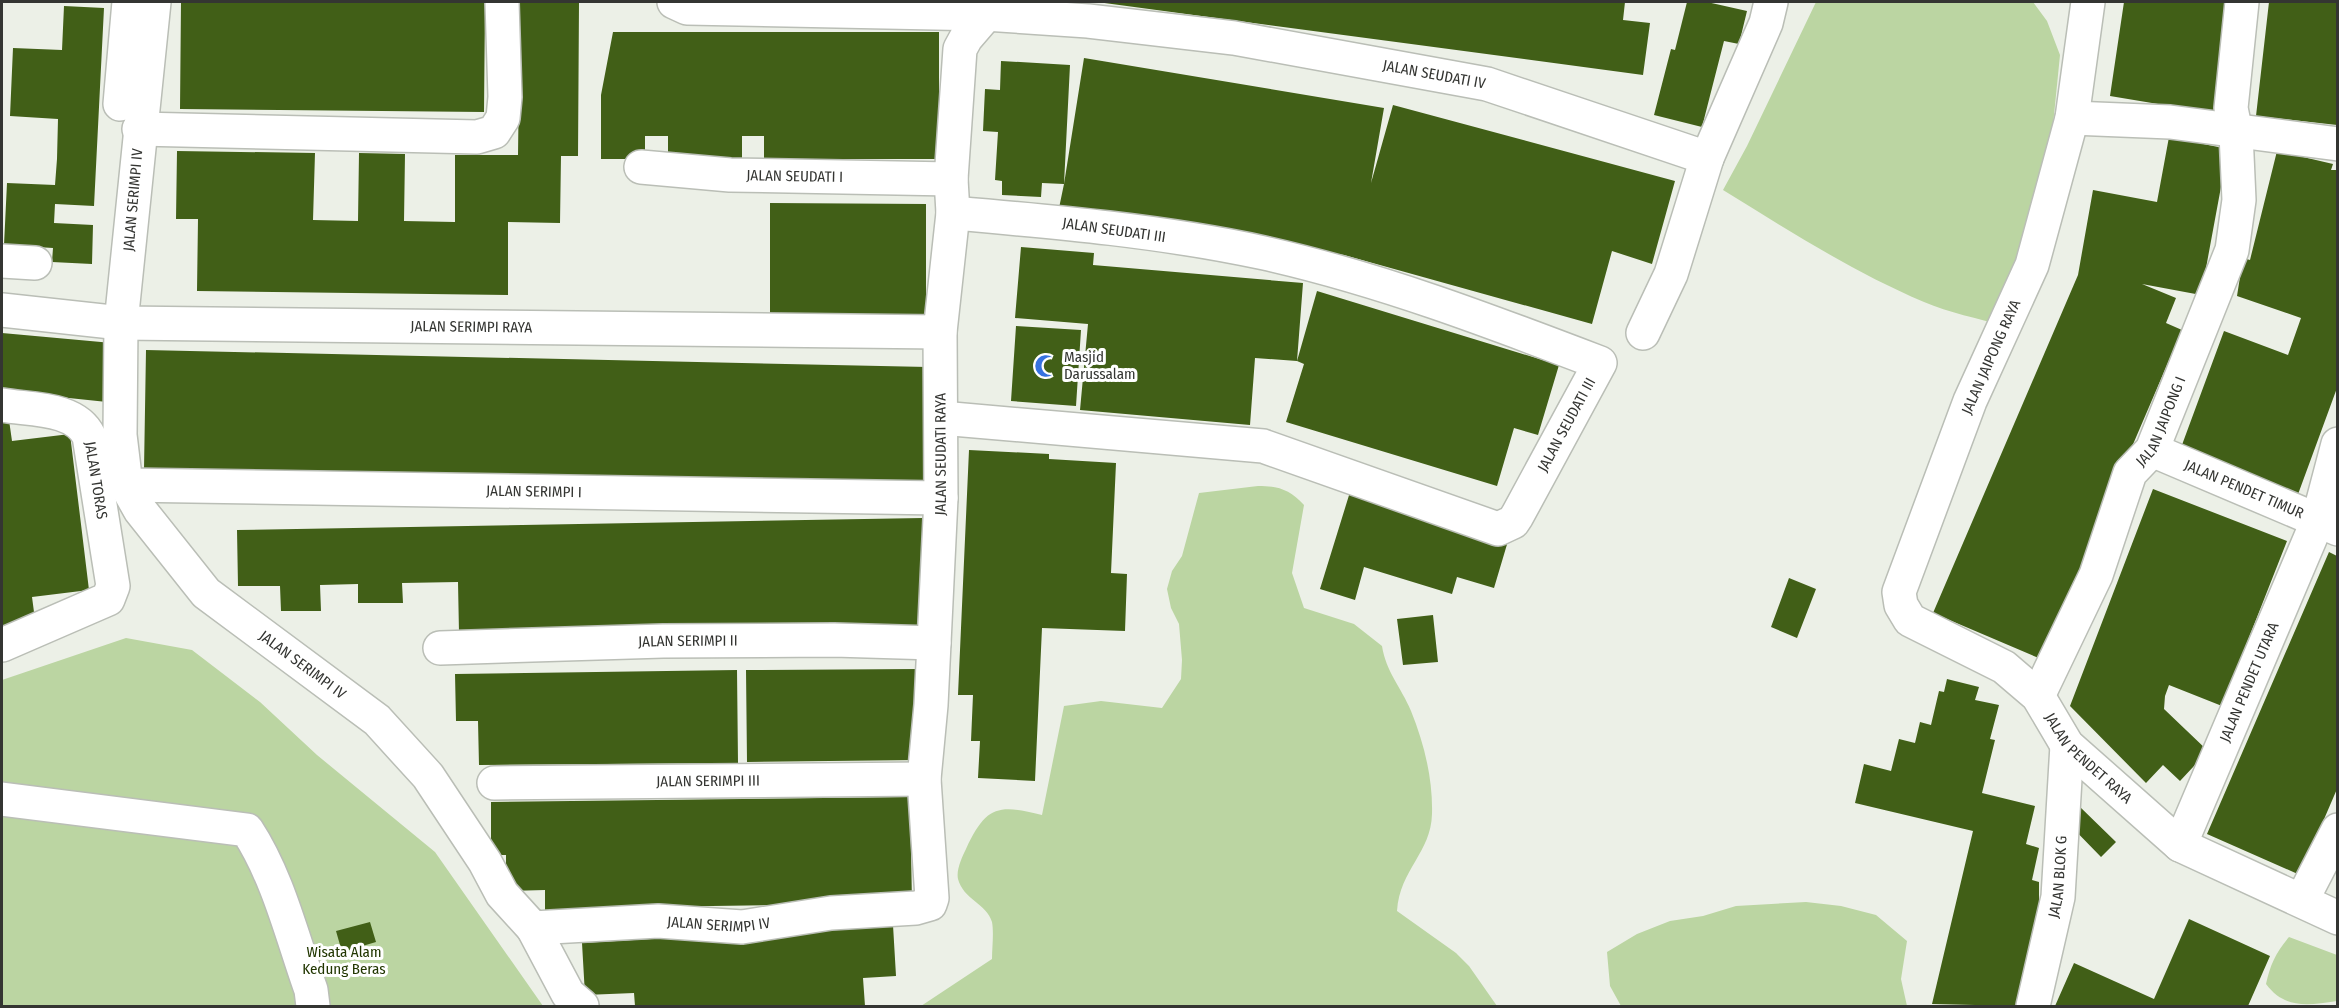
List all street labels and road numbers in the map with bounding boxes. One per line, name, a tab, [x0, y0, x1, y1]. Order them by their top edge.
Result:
street label: JALAN SEUDATI IV	[1381, 56, 1487, 93]
street label: JALAN SERIMPI IV	[120, 147, 146, 252]
street label: JALAN SEUDATI I	[746, 166, 843, 186]
street label: JALAN SEUDATI III	[1061, 214, 1167, 246]
street label: JALAN JAIPONG RAYA	[1958, 297, 2024, 417]
street label: JALAN SERIMPI RAYA	[410, 317, 532, 337]
street label: JALAN JAIPONG I	[2132, 374, 2189, 470]
street label: JALAN SEUDATI III	[1534, 375, 1599, 475]
street label: JALAN SEUDATI RAYA	[931, 393, 950, 516]
street label: JALAN TORAS	[81, 440, 111, 520]
street label: JALAN PENDET TIMUR	[2182, 456, 2306, 522]
street label: JALAN SERIMPI I	[486, 482, 582, 501]
street label: JALAN PENDET UTARA	[2216, 619, 2283, 745]
street label: JALAN SERIMPI IV	[256, 627, 350, 703]
street label: JALAN SERIMPI II	[638, 632, 738, 651]
street label: JALAN PENDET RAYA	[2041, 710, 2136, 807]
street label: JALAN SERIMPI III	[656, 772, 760, 790]
street label: JALAN BLOK G	[2044, 835, 2071, 920]
street label: JALAN SERIMPI IV	[667, 913, 772, 936]

